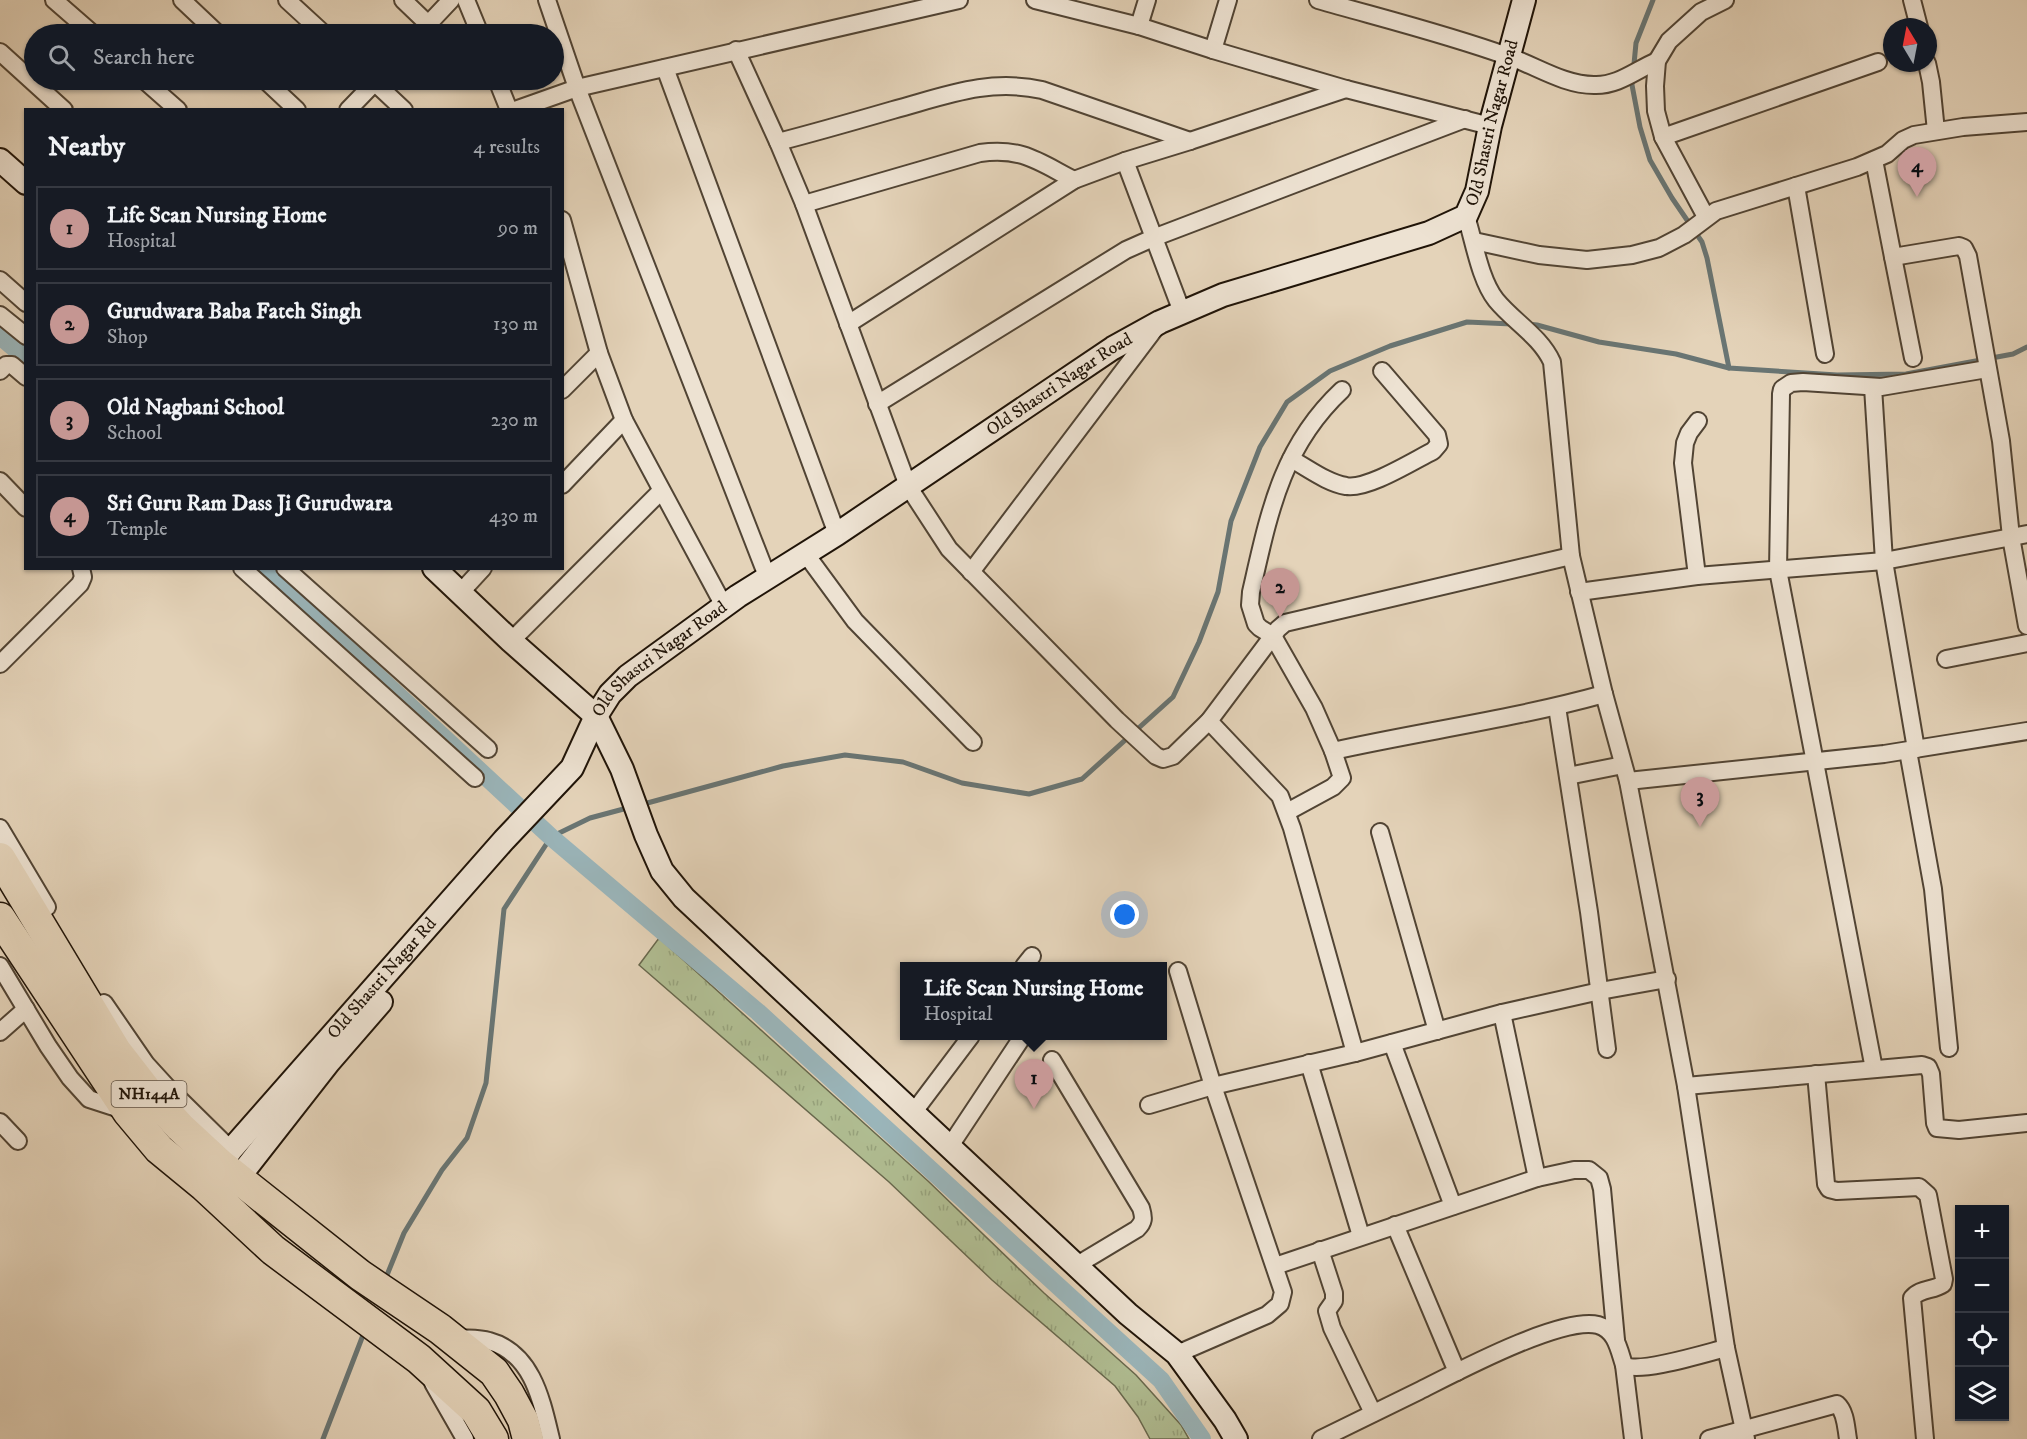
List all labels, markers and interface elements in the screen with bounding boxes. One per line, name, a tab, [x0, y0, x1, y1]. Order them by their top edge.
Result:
north arrow	[1883, 18, 1937, 72]
search box	[24, 24, 564, 90]
street label: Old Shastri Nagar Road	[1461, 37, 1524, 210]
icon: search	[45, 41, 78, 74]
text: Search here	[93, 44, 195, 71]
text: Nearby	[48, 131, 125, 164]
text: 4 results	[473, 135, 540, 160]
pin: 4	[1898, 148, 1936, 197]
text: Life Scan Nursing Home	[107, 202, 327, 229]
text: 1	[66, 216, 73, 241]
text: 90 m	[498, 216, 538, 241]
text: Hospital	[107, 229, 176, 254]
text: Gurudwara Baba Fateh Singh	[107, 298, 362, 325]
text: 2	[65, 312, 74, 337]
text: 130 m	[493, 312, 538, 337]
text: Shop	[107, 325, 148, 350]
street label: Old Shastri Nagar Road	[982, 328, 1136, 441]
text: Old Nagbani School	[107, 394, 284, 421]
text: 3	[66, 408, 73, 433]
text: 230 m	[491, 408, 538, 433]
text: School	[107, 421, 162, 446]
text: Sri Guru Ram Dass Ji Gurudwara	[107, 490, 392, 517]
text: 4	[64, 504, 75, 529]
text: 430 m	[489, 504, 538, 529]
text: Temple	[107, 517, 168, 542]
pin: 2	[1260, 568, 1300, 618]
street label: Old Shastri Nagar Road	[587, 596, 732, 721]
pin: 3	[1680, 778, 1720, 827]
your location	[1110, 900, 1139, 929]
street label: Old Shastri Nagar Rd	[323, 913, 441, 1044]
popup	[900, 962, 1167, 1040]
text: Life Scan Nursing Home	[924, 975, 1143, 1002]
text: Hospital	[924, 1002, 993, 1027]
pin: 1	[1014, 1060, 1054, 1109]
road number: NH144A	[112, 1081, 186, 1107]
map controls	[1955, 1205, 2009, 1421]
button: +	[1955, 1205, 2009, 1259]
button: −	[1955, 1259, 2009, 1313]
button: locate	[1955, 1313, 2009, 1367]
button: layers	[1955, 1367, 2009, 1421]

